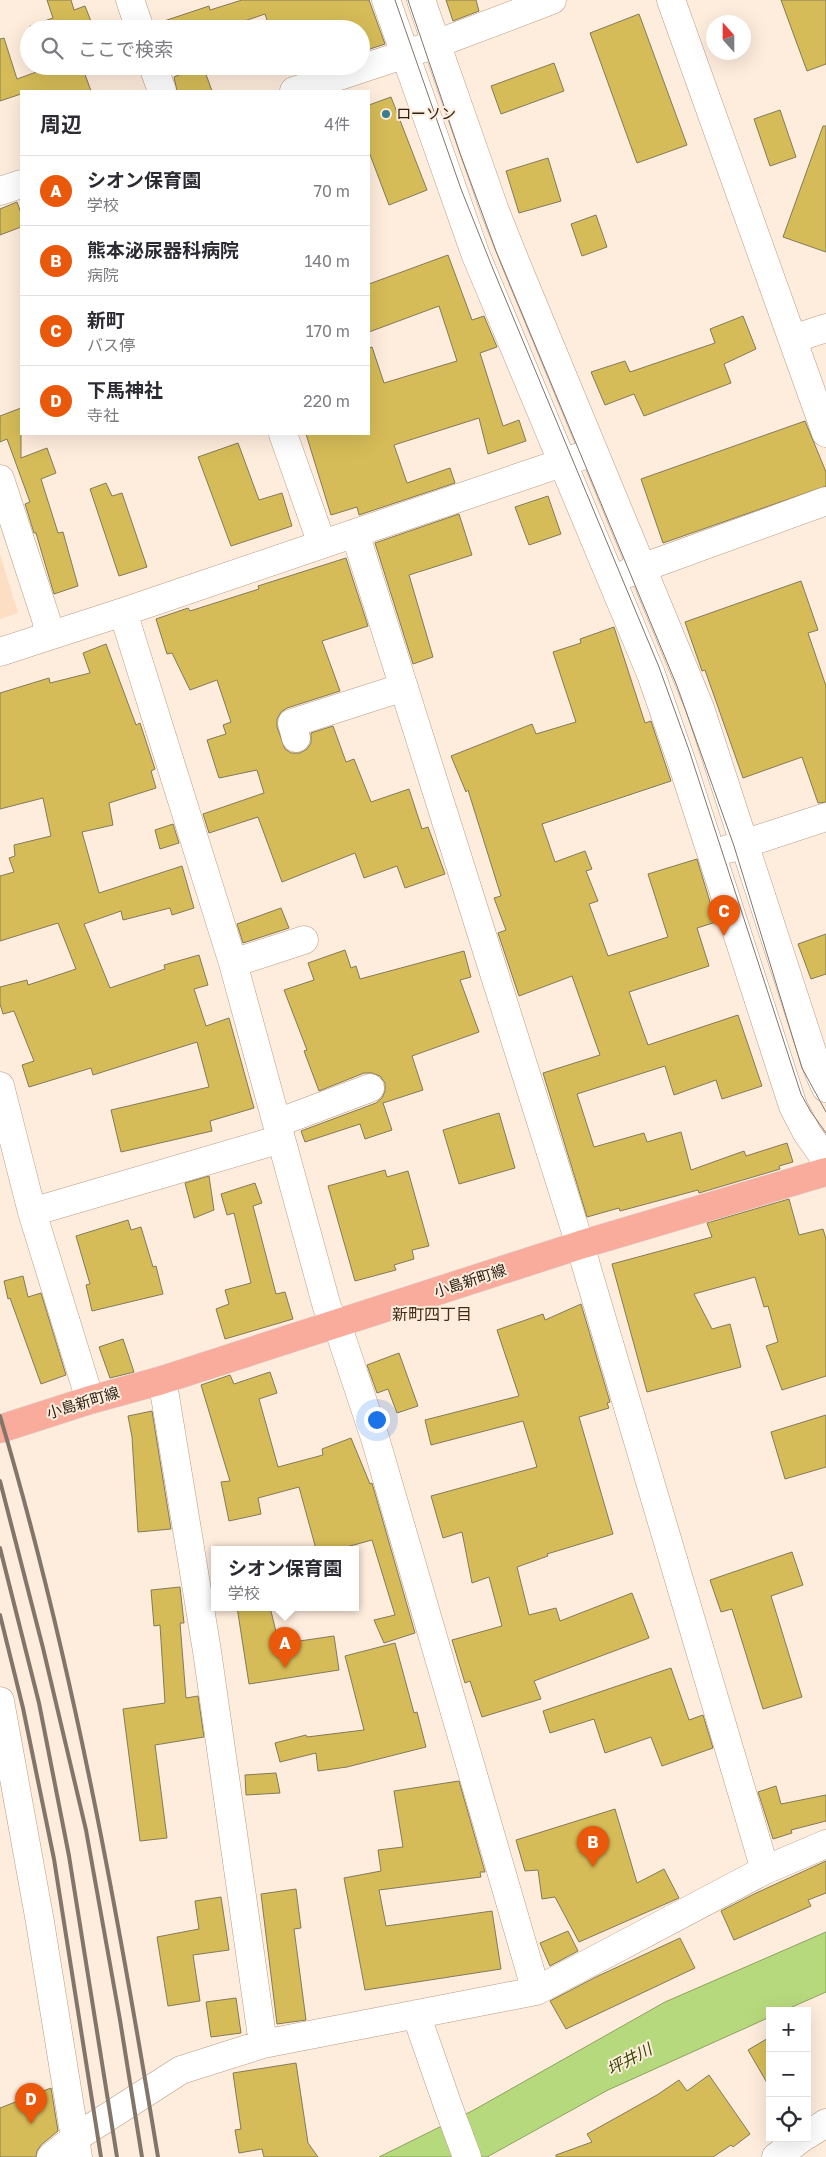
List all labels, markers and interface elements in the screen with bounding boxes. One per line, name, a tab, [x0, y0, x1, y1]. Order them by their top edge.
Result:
north arrow	[706, 15, 751, 60]
search box	[20, 20, 370, 75]
icon: search	[38, 34, 66, 62]
text: ここで検索	[78, 37, 173, 60]
place label: ローソン	[396, 104, 456, 122]
marker: ローソン	[380, 108, 392, 120]
text: 周辺	[40, 111, 82, 137]
text: 4件	[324, 114, 350, 134]
text: シオン保育園	[87, 168, 201, 191]
text: A	[50, 181, 62, 201]
text: 70 m	[313, 181, 350, 201]
text: 学校	[87, 195, 119, 215]
text: 熊本泌尿器科病院	[87, 238, 239, 261]
text: B	[50, 251, 62, 271]
text: 140 m	[304, 251, 350, 271]
text: 病院	[87, 265, 119, 285]
text: 新町	[87, 308, 125, 331]
text: C	[50, 321, 62, 341]
text: 170 m	[306, 321, 350, 341]
text: バス停	[87, 335, 135, 355]
text: 下馬神社	[87, 378, 163, 401]
text: D	[50, 391, 62, 411]
text: 220 m	[303, 391, 350, 411]
text: 寺社	[87, 405, 119, 425]
pin: C	[708, 895, 740, 936]
street label: 小島新町線	[431, 1260, 508, 1300]
district label: 新町四丁目	[392, 1304, 472, 1324]
street label: 小島新町線	[44, 1382, 121, 1422]
your location	[364, 1407, 390, 1433]
popup	[211, 1546, 359, 1611]
text: シオン保育園	[228, 1556, 342, 1579]
text: 学校	[228, 1583, 260, 1603]
pin: A	[269, 1627, 301, 1668]
pin: B	[577, 1826, 609, 1867]
map controls	[766, 2007, 811, 2142]
button: +	[766, 2007, 811, 2052]
water label: 坪井川	[603, 2038, 657, 2079]
button: −	[766, 2052, 811, 2097]
pin: D	[15, 2083, 47, 2124]
button: locate	[766, 2097, 811, 2142]

